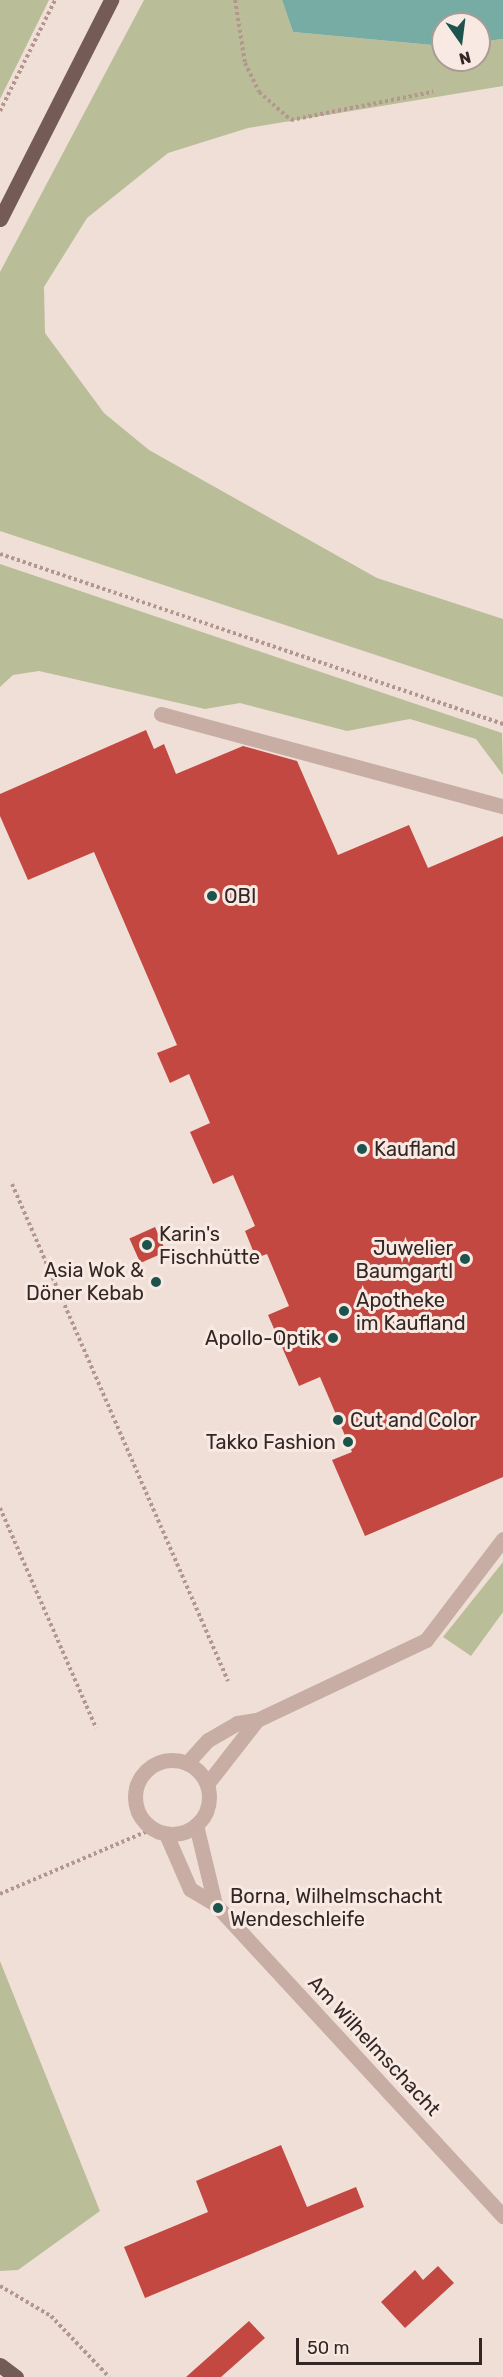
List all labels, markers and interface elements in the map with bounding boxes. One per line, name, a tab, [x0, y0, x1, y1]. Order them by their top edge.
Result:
north arrow	[431, 12, 491, 72]
text: N	[457, 47, 473, 69]
place label: OBI	[224, 884, 256, 908]
marker: OBI	[205, 889, 219, 903]
place label: Kaufland	[374, 1137, 456, 1161]
marker: Kaufland	[355, 1142, 369, 1156]
place label: Karin's Fischhütte	[159, 1222, 260, 1269]
place label: Juwelier Baumgartl	[356, 1236, 453, 1283]
marker: Karin's Fischhütte	[140, 1238, 154, 1252]
marker: Juwelier Baumgartl	[458, 1252, 472, 1266]
place label: Asia Wok & Döner Kebab	[25, 1258, 144, 1305]
marker: Asia Wok & Döner Kebab	[149, 1275, 163, 1289]
place label: Apotheke im Kaufland	[356, 1288, 466, 1335]
marker: Apotheke im Kaufland	[337, 1304, 351, 1318]
place label: Apollo-Optik	[205, 1326, 321, 1350]
marker: Apollo-Optik	[326, 1331, 340, 1345]
place label: Cut and Color	[350, 1408, 477, 1432]
marker: Cut and Color	[331, 1413, 345, 1427]
place label: Takko Fashion	[206, 1430, 336, 1454]
marker: Takko Fashion	[341, 1435, 355, 1449]
place label: Borna, Wilhelmschacht Wendeschleife	[230, 1884, 443, 1931]
marker: Borna, Wilhelmschacht Wendeschleife	[211, 1901, 225, 1915]
street label: Am Wilhelmschacht	[303, 1971, 445, 2121]
scale bar	[299, 2326, 485, 2364]
text: 50 m	[307, 2337, 350, 2359]

